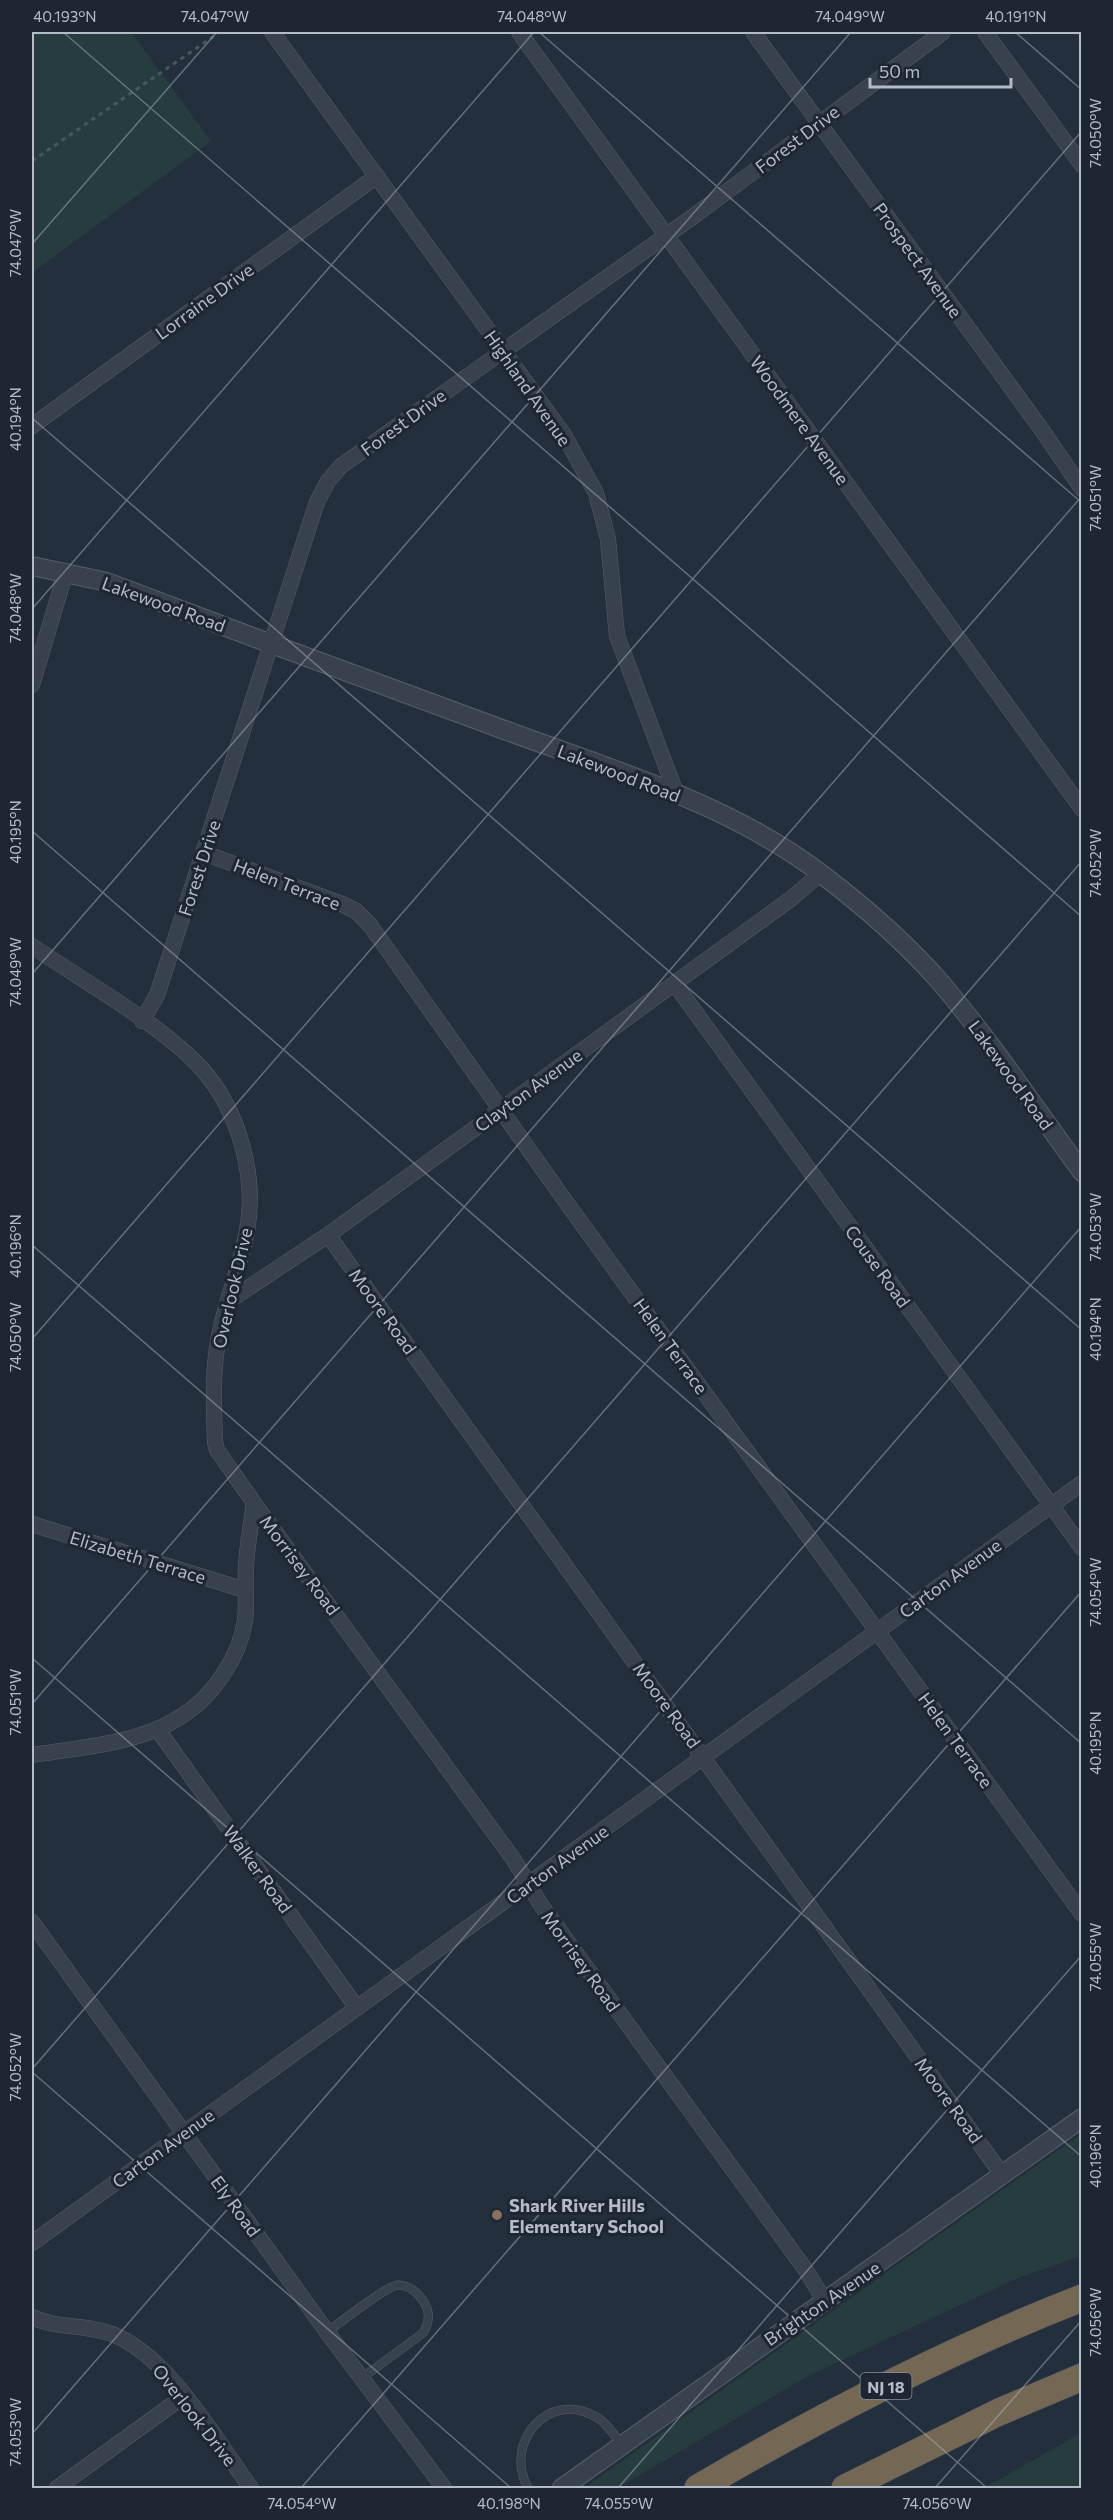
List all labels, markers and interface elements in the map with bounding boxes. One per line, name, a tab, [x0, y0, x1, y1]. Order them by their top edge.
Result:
text: 40.193°N	[33, 7, 97, 25]
text: 74.047°W	[181, 7, 249, 25]
text: 74.048°W	[497, 7, 567, 25]
text: 74.049°W	[815, 7, 885, 25]
text: 40.191°N	[985, 7, 1047, 25]
scale bar	[870, 51, 1011, 89]
text: 50 m	[879, 60, 920, 82]
text: 74.050°W	[1086, 98, 1104, 168]
street label: Forest Drive	[751, 100, 843, 178]
street label: Prospect Avenue	[869, 198, 967, 322]
text: 74.047°W	[6, 209, 24, 277]
street label: Lorraine Drive	[151, 258, 257, 344]
street label: Highland Avenue	[480, 326, 576, 450]
street label: Woodmere Avenue	[746, 351, 854, 489]
street label: Forest Drive	[356, 384, 450, 460]
text: 40.194°N	[6, 387, 24, 451]
text: 74.051°W	[1086, 465, 1104, 531]
street label: Lakewood Road	[99, 571, 229, 637]
text: 74.048°W	[6, 573, 24, 643]
street label: Lakewood Road	[554, 739, 684, 807]
text: 40.195°N	[6, 800, 24, 864]
street label: Forest Drive	[173, 817, 225, 919]
text: 74.052°W	[1086, 829, 1104, 897]
street label: Helen Terrace	[231, 854, 343, 914]
text: 74.049°W	[6, 937, 24, 1007]
street label: Lakewood Road	[964, 1016, 1058, 1134]
street label: Clayton Avenue	[470, 1044, 586, 1136]
text: 74.053°W	[1086, 1193, 1104, 1261]
text: 40.196°N	[6, 1214, 24, 1278]
street label: Couse Road	[841, 1221, 915, 1311]
street label: Overlook Drive	[207, 1226, 257, 1350]
street label: Moore Road	[345, 1264, 421, 1358]
street label: Helen Terrace	[629, 1294, 713, 1398]
text: 40.194°N	[1086, 1297, 1104, 1361]
text: 74.050°W	[6, 1302, 24, 1372]
street label: Morrisey Road	[255, 1511, 345, 1619]
street label: Elizabeth Terrace	[67, 1526, 209, 1588]
street label: Carton Avenue	[895, 1534, 1005, 1622]
text: 74.054°W	[1086, 1558, 1104, 1626]
street label: Moore Road	[629, 1658, 705, 1752]
text: 74.051°W	[6, 1669, 24, 1735]
street label: Helen Terrace	[914, 1688, 998, 1792]
text: 40.195°N	[1086, 1711, 1104, 1775]
street label: Carton Avenue	[502, 1820, 612, 1908]
street label: Walker Road	[219, 1821, 297, 1917]
street label: Morrisey Road	[537, 1906, 625, 2016]
text: 74.055°W	[1086, 1923, 1104, 1991]
text: 74.052°W	[6, 2033, 24, 2101]
street label: Moore Road	[911, 2053, 987, 2147]
street label: Carton Avenue	[108, 2104, 218, 2192]
text: 40.196°N	[1086, 2124, 1104, 2188]
street label: Ely Road	[207, 2171, 265, 2241]
place label: Shark River Hills Elementary School	[509, 2194, 664, 2237]
marker: Shark River Hills Elementary School	[490, 2208, 504, 2222]
street label: Brighton Avenue	[760, 2256, 884, 2350]
text: 74.056°W	[1086, 2287, 1104, 2357]
street label: Overlook Drive	[148, 2360, 242, 2470]
road number: NJ 18	[860, 2373, 912, 2399]
text: 74.053°W	[6, 2398, 24, 2466]
text: 74.054°W	[268, 2494, 336, 2512]
text: 40.198°N	[477, 2494, 541, 2512]
text: 74.055°W	[585, 2494, 653, 2512]
text: 74.056°W	[902, 2494, 972, 2512]

